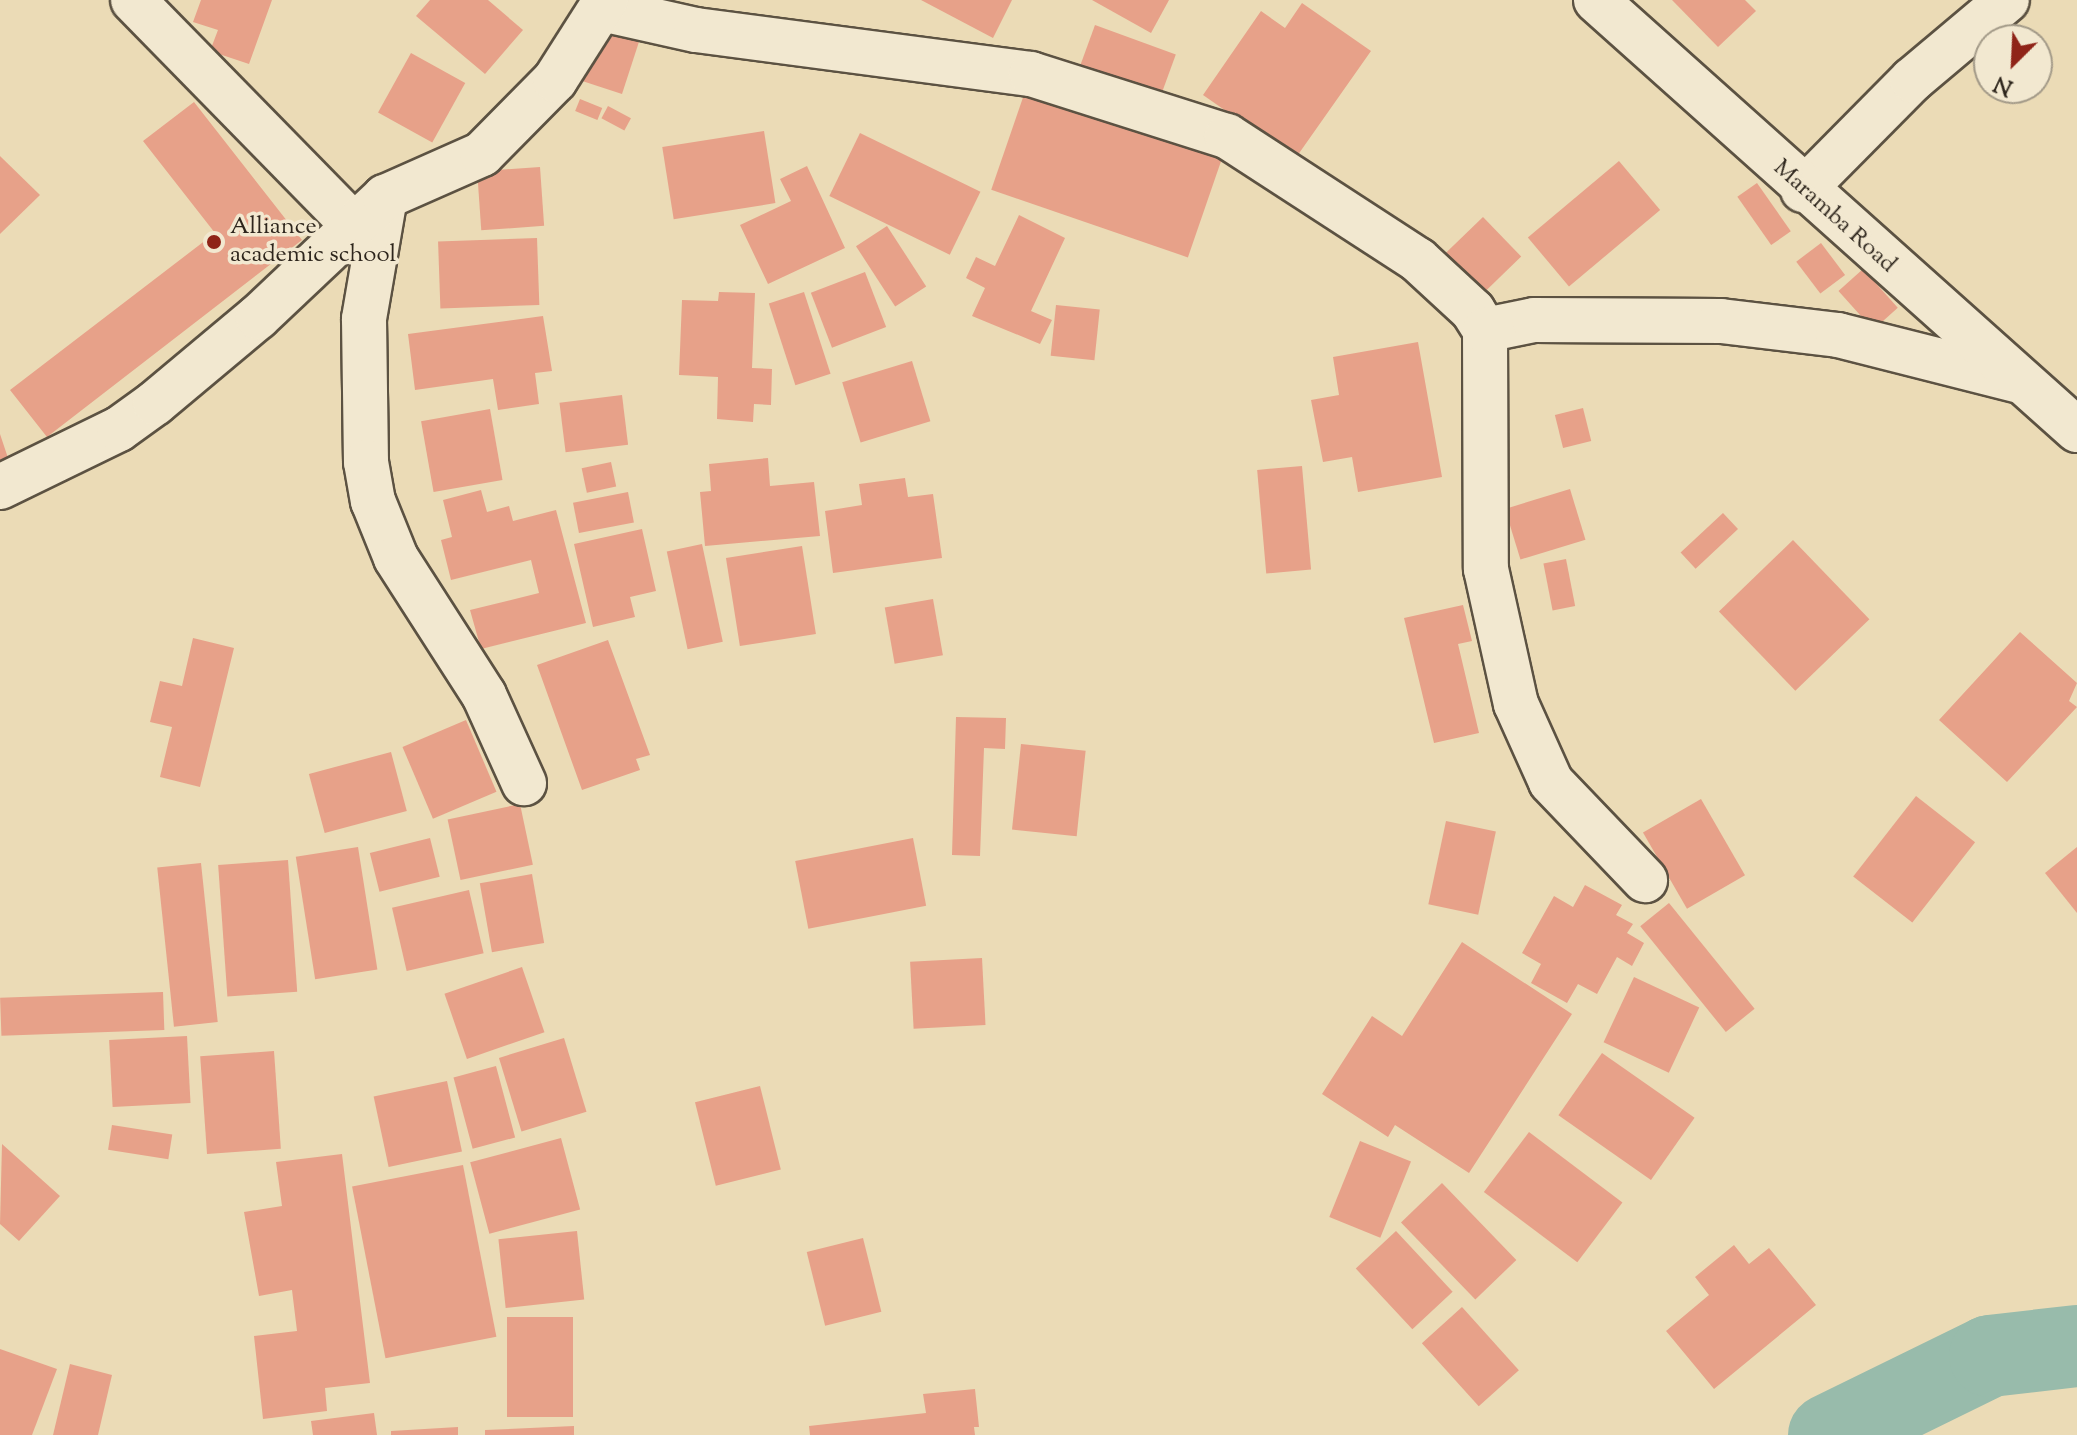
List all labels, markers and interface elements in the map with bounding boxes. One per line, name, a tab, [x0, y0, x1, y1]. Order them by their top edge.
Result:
north arrow	[1973, 24, 2053, 104]
text: N	[1990, 66, 2019, 102]
street label: Maramba Road	[1767, 154, 1901, 280]
place label: Alliance academic school	[230, 214, 396, 270]
marker: Alliance academic school	[205, 233, 223, 251]

